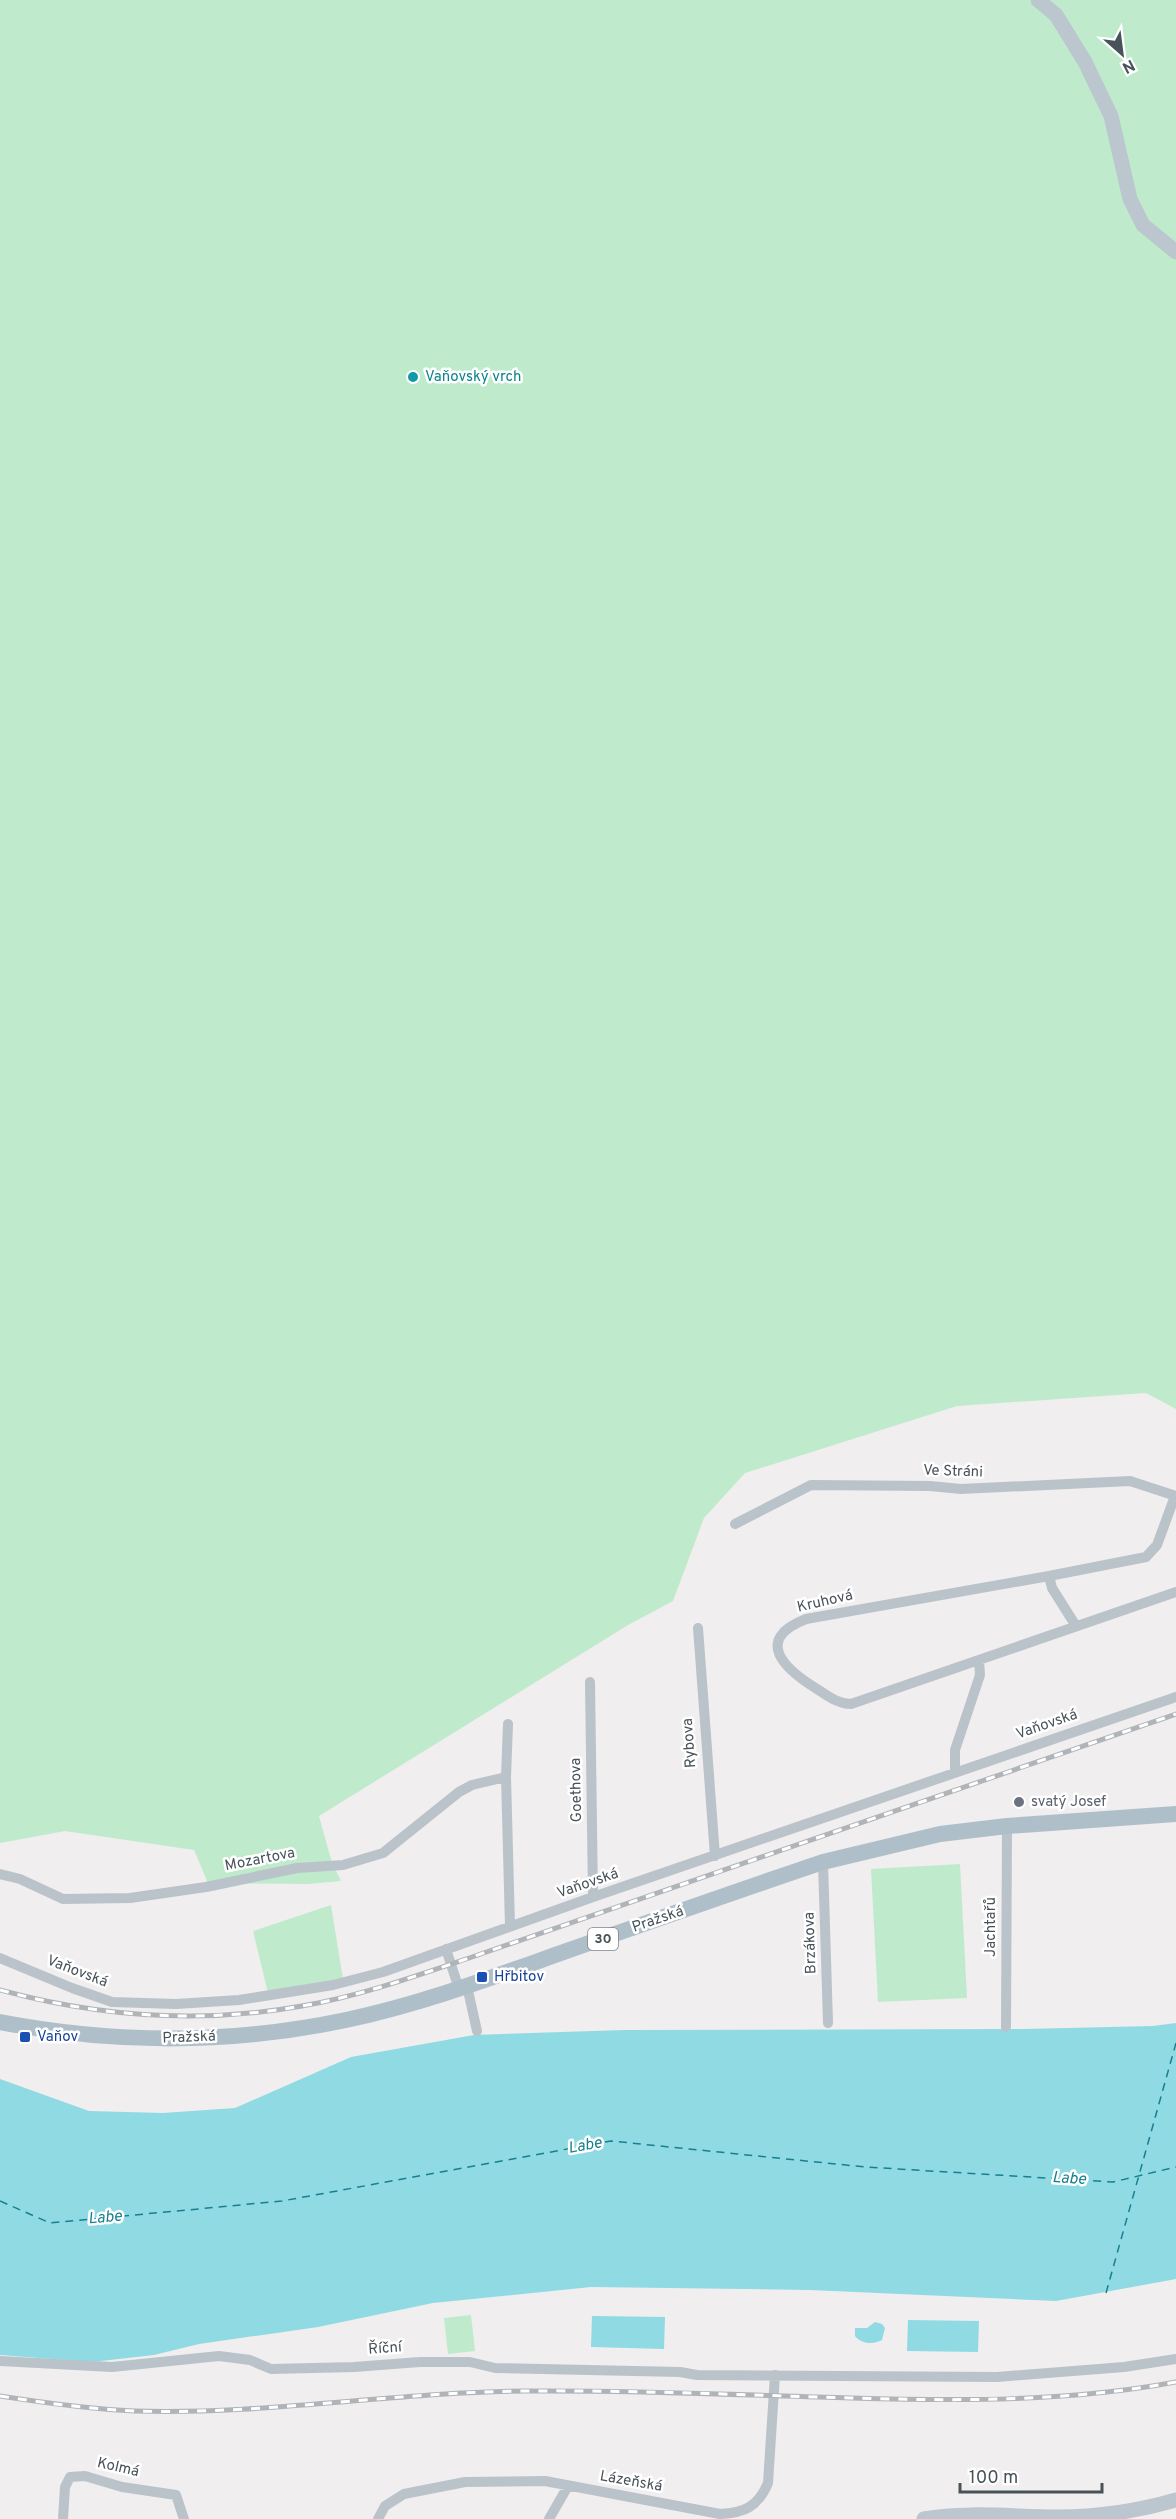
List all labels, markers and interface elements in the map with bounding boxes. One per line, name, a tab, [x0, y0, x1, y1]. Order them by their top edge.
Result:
north arrow	[1092, 24, 1152, 84]
text: N	[1118, 54, 1138, 77]
place label: Vaňovský vrch	[425, 368, 521, 387]
marker: Vaňovský vrch	[406, 370, 420, 384]
street label: Ve Stráni	[923, 1461, 983, 1483]
street label: Kruhová	[795, 1586, 855, 1618]
street label: Vaňovská	[1014, 1706, 1080, 1744]
street label: Rybova	[679, 1717, 701, 1769]
street label: Goethova	[567, 1758, 587, 1822]
place label: svatý Josef	[1031, 1793, 1106, 1812]
marker: svatý Josef	[1012, 1795, 1026, 1809]
street label: Mozartova	[223, 1844, 297, 1876]
street label: Vaňovská	[555, 1865, 621, 1903]
street label: Jachtařů	[982, 1897, 1001, 1957]
street label: Pražská	[630, 1902, 686, 1938]
street label: Brzákova	[800, 1912, 822, 1974]
road number: 30	[588, 1928, 618, 1950]
street label: Vaňovská	[44, 1952, 110, 1992]
place label: Hřbitov	[494, 1968, 544, 1987]
marker: Hřbitov	[475, 1970, 489, 1984]
place label: Vaňov	[37, 2028, 79, 2047]
street label: Pražská	[162, 2028, 216, 2048]
marker: Vaňov	[18, 2030, 32, 2044]
water label: Labe	[567, 2133, 604, 2159]
water label: Labe	[1052, 2168, 1087, 2190]
water label: Labe	[87, 2206, 123, 2229]
street label: Říční	[367, 2337, 404, 2360]
street label: Kolmá	[95, 2454, 141, 2482]
scale bar	[960, 2456, 1102, 2494]
street label: Lázeňská	[598, 2467, 664, 2497]
text: 100 m	[969, 2467, 1018, 2490]

